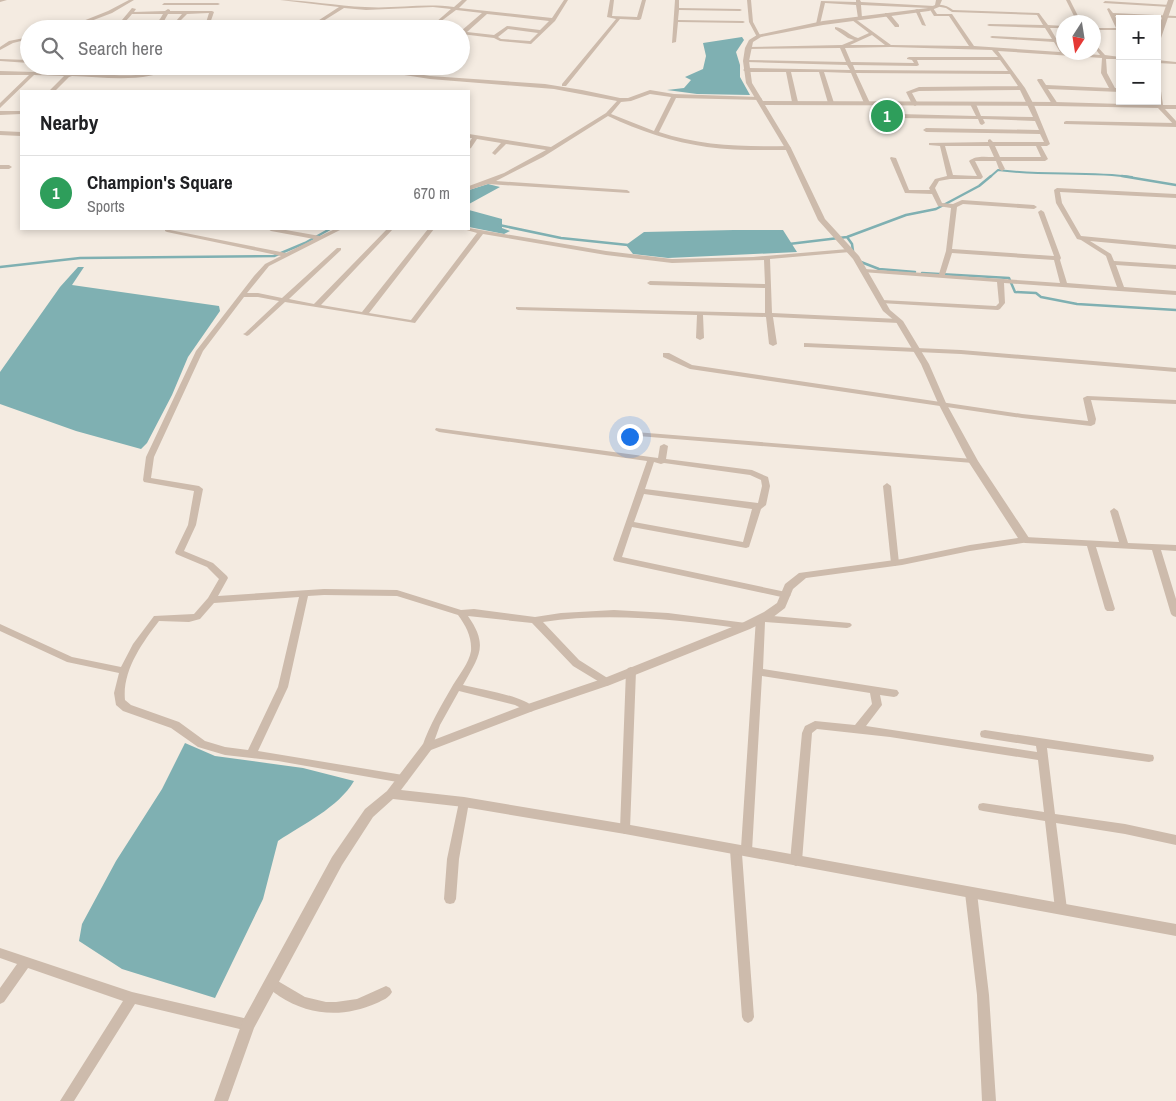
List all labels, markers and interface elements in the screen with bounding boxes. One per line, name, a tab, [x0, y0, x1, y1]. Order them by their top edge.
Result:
north arrow	[1056, 15, 1101, 60]
map controls	[1116, 15, 1161, 105]
button: +	[1116, 15, 1161, 60]
search box	[20, 20, 470, 75]
icon: search	[38, 34, 66, 62]
text: Search here	[78, 35, 163, 61]
button: −	[1116, 60, 1161, 105]
pin: 1	[871, 97, 903, 135]
text: Nearby	[40, 108, 98, 137]
text: Champion's Square	[87, 169, 233, 195]
text: 1	[52, 182, 60, 204]
text: 670 m	[414, 182, 450, 204]
text: Sports	[87, 195, 125, 217]
your location	[617, 424, 643, 450]

